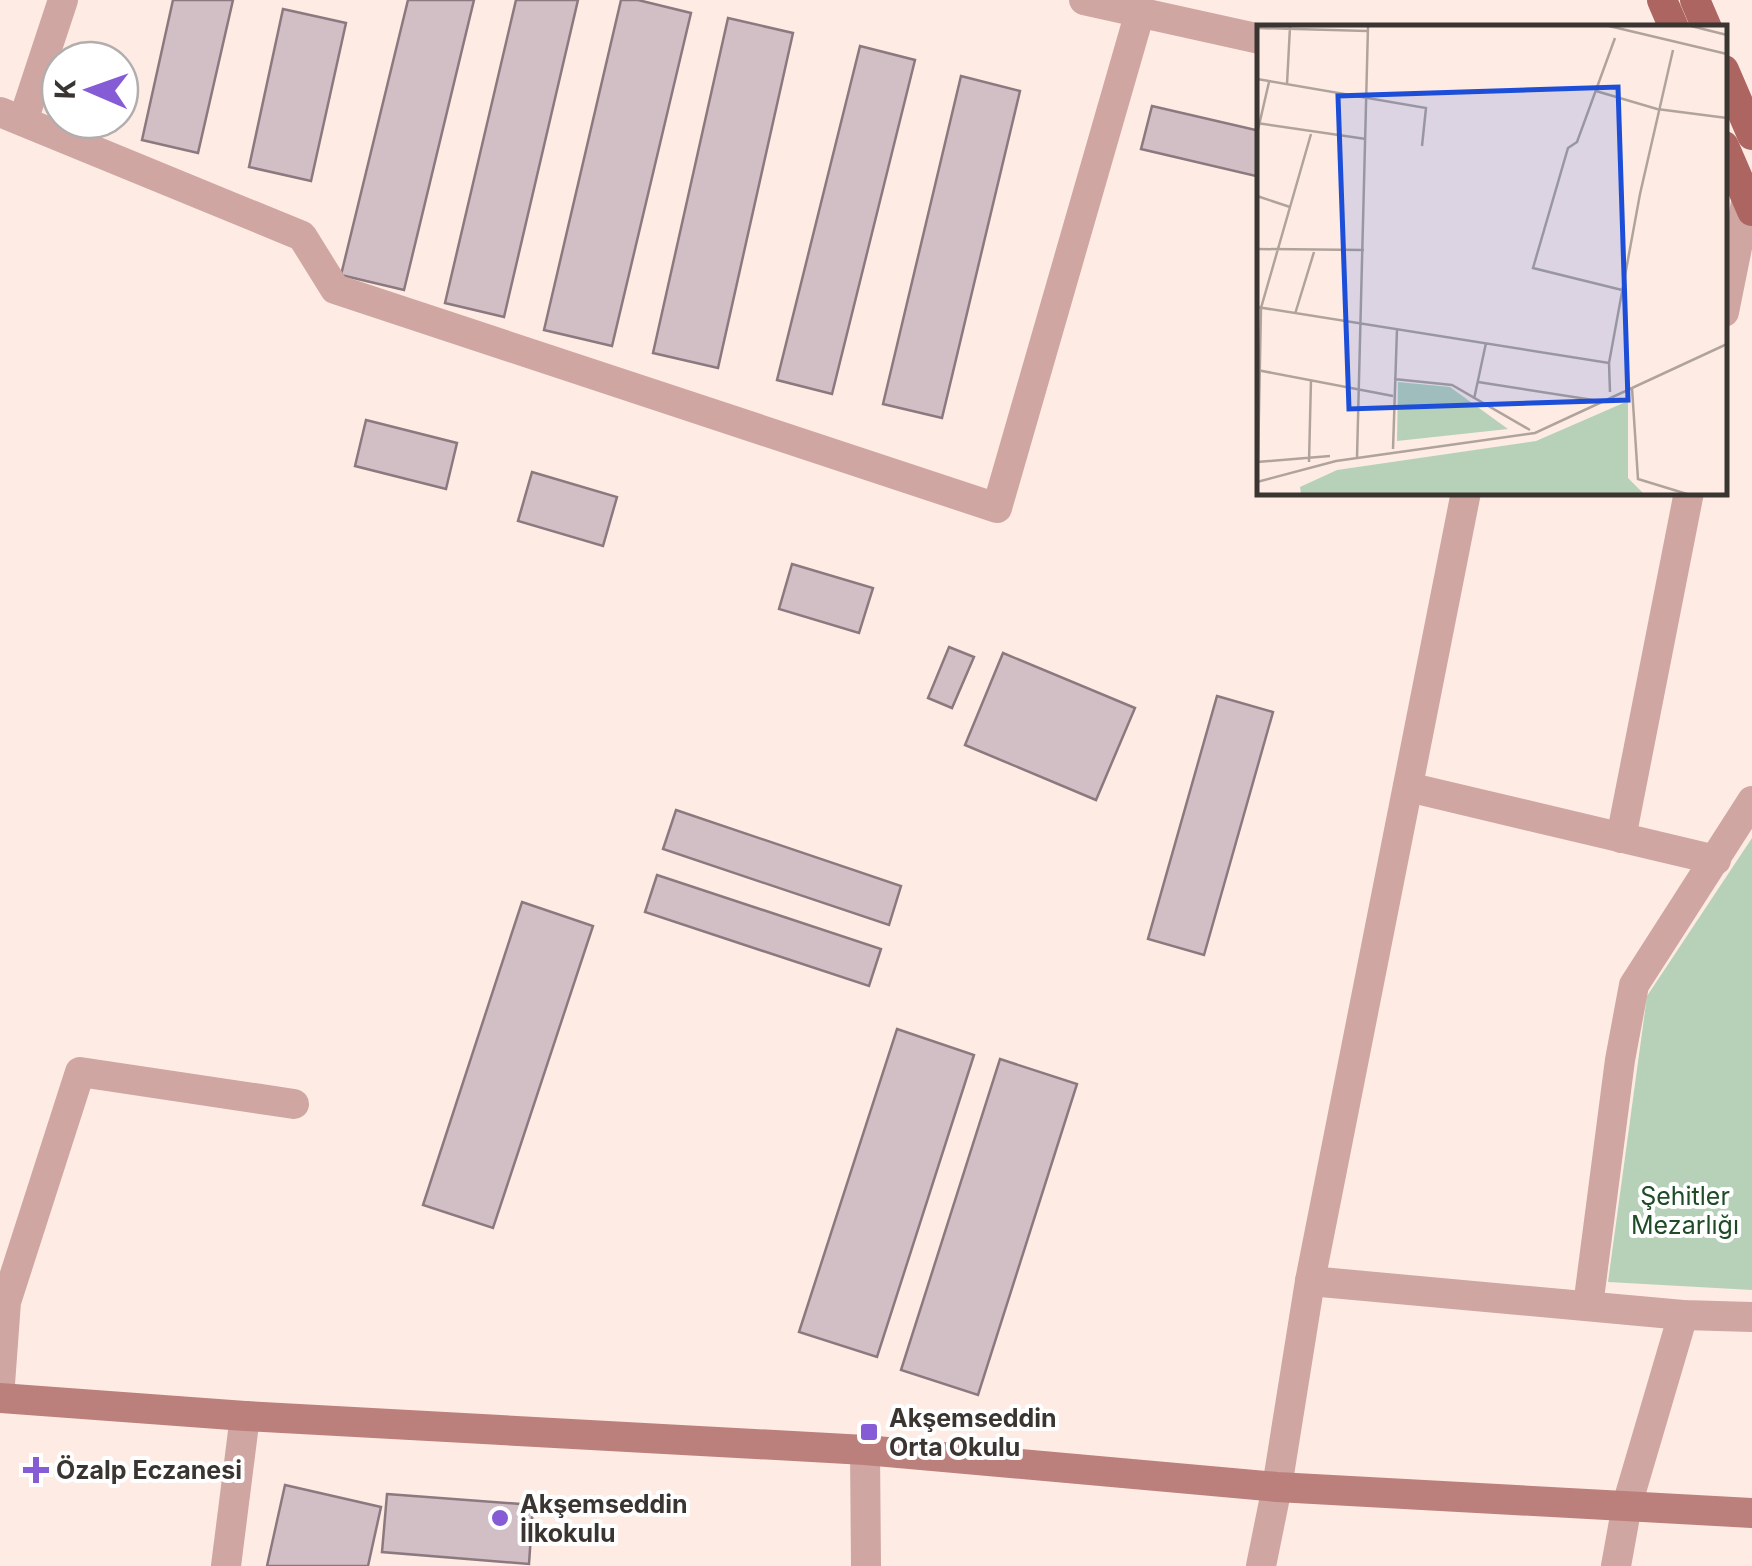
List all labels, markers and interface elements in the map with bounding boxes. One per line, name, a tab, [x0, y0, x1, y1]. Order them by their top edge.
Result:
inset map	[1257, 25, 1727, 495]
north arrow	[40, 40, 140, 140]
text: K	[48, 78, 82, 100]
park label: Şehitler Mezarlığı	[1631, 1181, 1739, 1240]
place label: Akşemseddin Orta Okulu	[889, 1403, 1057, 1462]
marker: Akşemseddin Orta Okulu	[858, 1421, 880, 1443]
place label: Özalp Eczanesi	[56, 1455, 242, 1485]
marker: Özalp Eczanesi	[25, 1459, 47, 1481]
place label: Akşemseddin İlkokulu	[520, 1489, 688, 1548]
marker: Akşemseddin İlkokulu	[489, 1507, 511, 1529]

